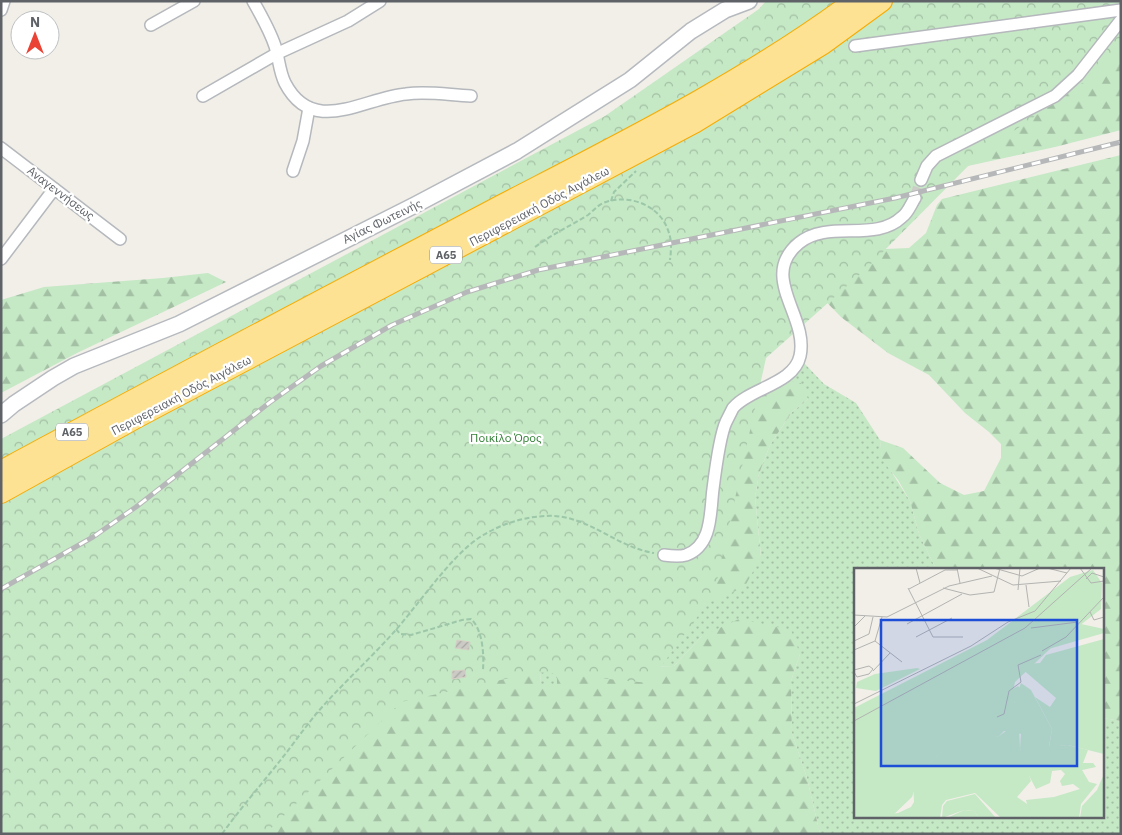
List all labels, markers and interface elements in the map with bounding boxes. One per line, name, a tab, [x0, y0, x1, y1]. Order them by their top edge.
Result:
north arrow	[10, 10, 60, 60]
text: N	[30, 13, 40, 31]
street label: Αναγεννήσεως	[24, 163, 98, 223]
street label: Περιφερειακή Οδός Αιγάλεω	[467, 163, 612, 249]
street label: Αγίας Φωτεινής	[340, 195, 424, 247]
road number: Α65	[430, 246, 462, 264]
street label: Περιφερειακή Οδός Αιγάλεω	[109, 352, 254, 438]
road number: Α65	[56, 424, 88, 441]
park label: Ποικίλο Όρος	[470, 430, 542, 445]
inset map	[854, 568, 1104, 818]

